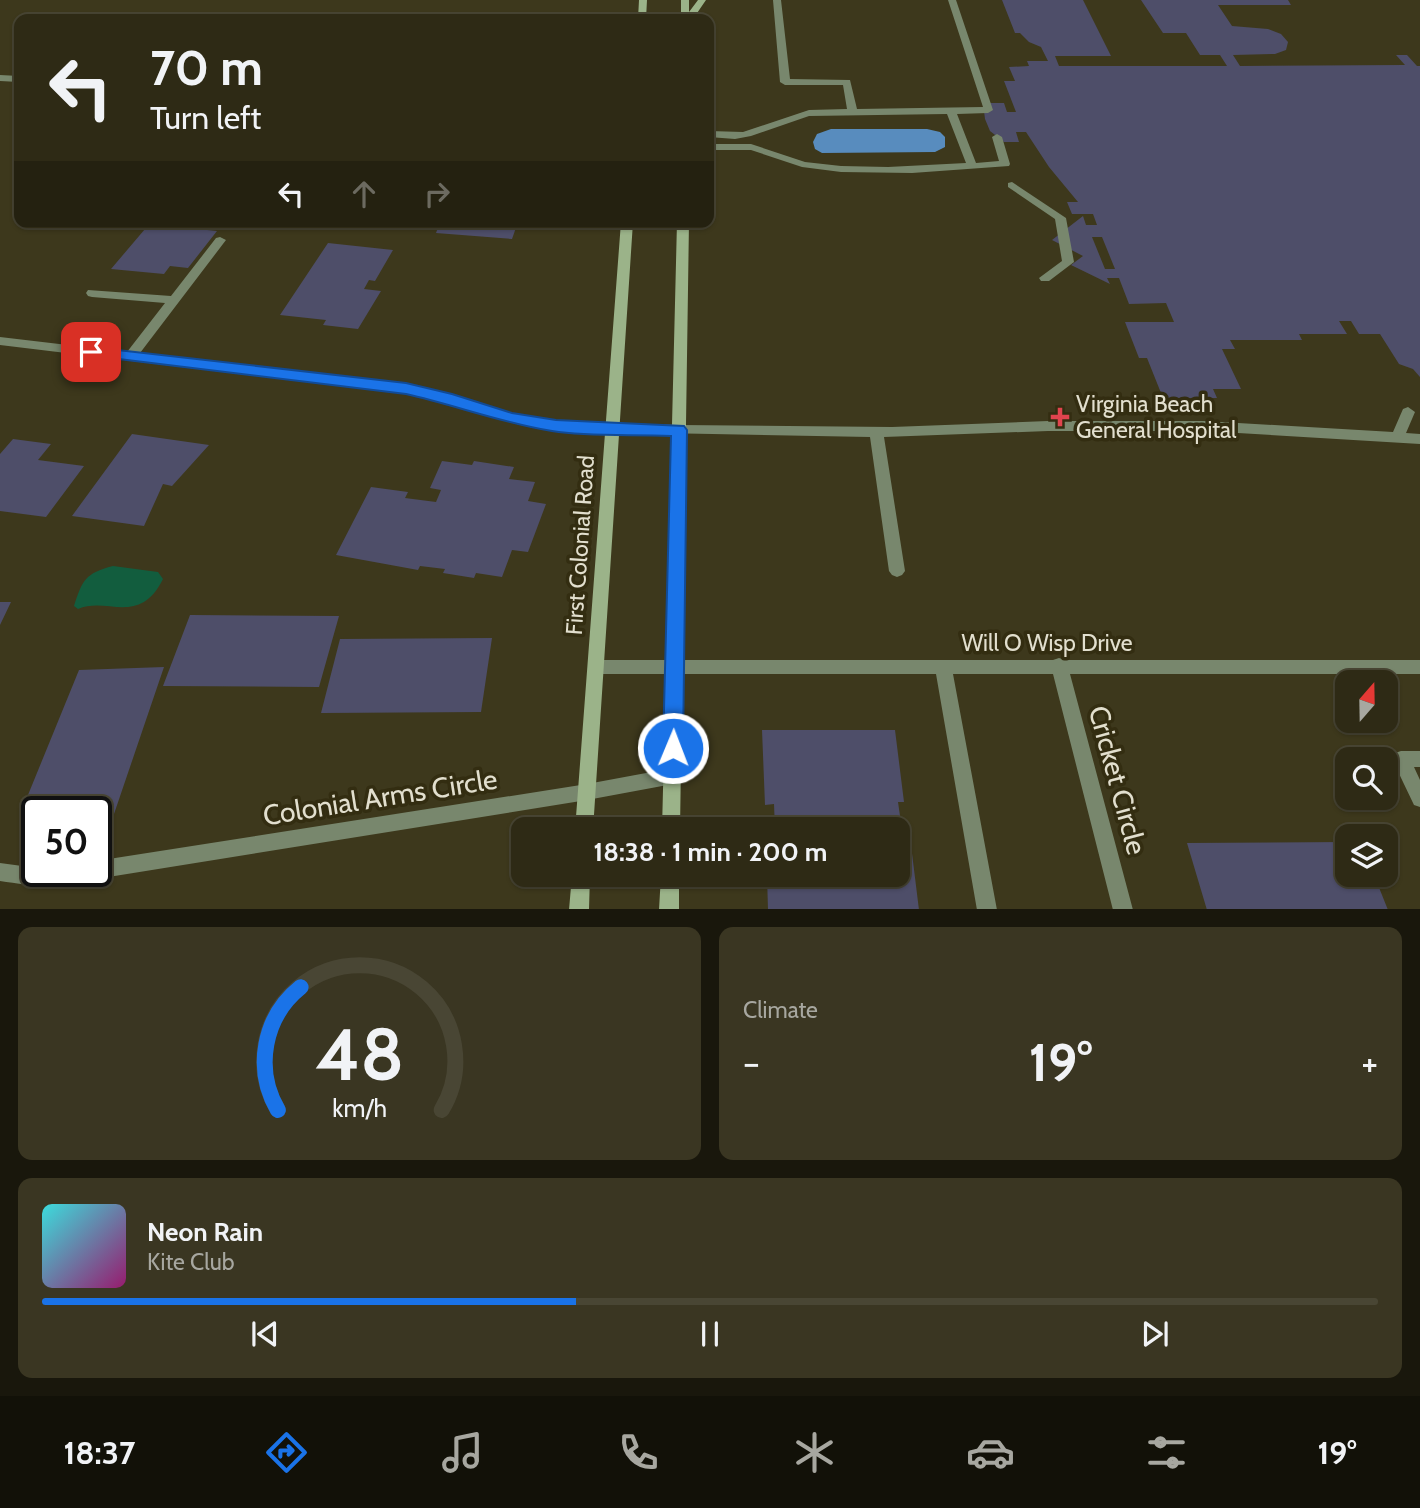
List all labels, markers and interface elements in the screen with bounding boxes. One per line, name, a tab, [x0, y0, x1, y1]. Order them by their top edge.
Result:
text: 70 m	[150, 38, 263, 97]
icon: left	[35, 42, 126, 133]
text: Turn left	[150, 98, 261, 137]
icon: left	[272, 175, 310, 213]
icon: ahead	[345, 175, 383, 213]
icon: right	[418, 175, 456, 213]
pin	[61, 322, 121, 382]
icon: arrive	[72, 333, 110, 371]
place label: Virginia Beach General Hospital	[1076, 390, 1237, 444]
marker: Virginia Beach General Hospital	[1050, 407, 1070, 427]
street label: First Colonial Road	[560, 454, 600, 636]
street label: Will O Wisp Drive	[961, 629, 1133, 657]
north arrow	[1335, 670, 1398, 733]
map controls	[1335, 670, 1398, 887]
street label: Cricket Circle	[1082, 702, 1154, 858]
position arrow	[636, 711, 710, 785]
button: search	[1335, 747, 1398, 810]
street label: Colonial Arms Circle	[260, 762, 500, 832]
speed limit sign: 50	[21, 796, 112, 887]
button: layers	[1335, 824, 1398, 887]
text: 18:38 · 1 min · 200 m	[594, 836, 827, 868]
text: Climate	[743, 996, 818, 1024]
text: 48	[315, 1010, 404, 1098]
text: 19°	[1029, 1031, 1092, 1094]
text: −	[743, 1039, 760, 1086]
text: +	[1361, 1039, 1378, 1086]
text: km/h	[332, 1092, 387, 1122]
text: Neon Rain	[147, 1216, 263, 1248]
text: Kite Club	[147, 1248, 234, 1276]
icon: previous	[246, 1315, 284, 1353]
icon: pause	[691, 1315, 729, 1353]
icon: next	[1136, 1315, 1174, 1353]
icon: directions	[262, 1428, 311, 1477]
icon: music	[438, 1428, 487, 1477]
icon: phone	[614, 1428, 663, 1477]
icon: climate	[790, 1428, 839, 1477]
icon: car	[966, 1428, 1015, 1477]
icon: filters	[1142, 1428, 1191, 1477]
text: 18:37	[63, 1433, 135, 1472]
text: 19°	[1317, 1433, 1357, 1472]

